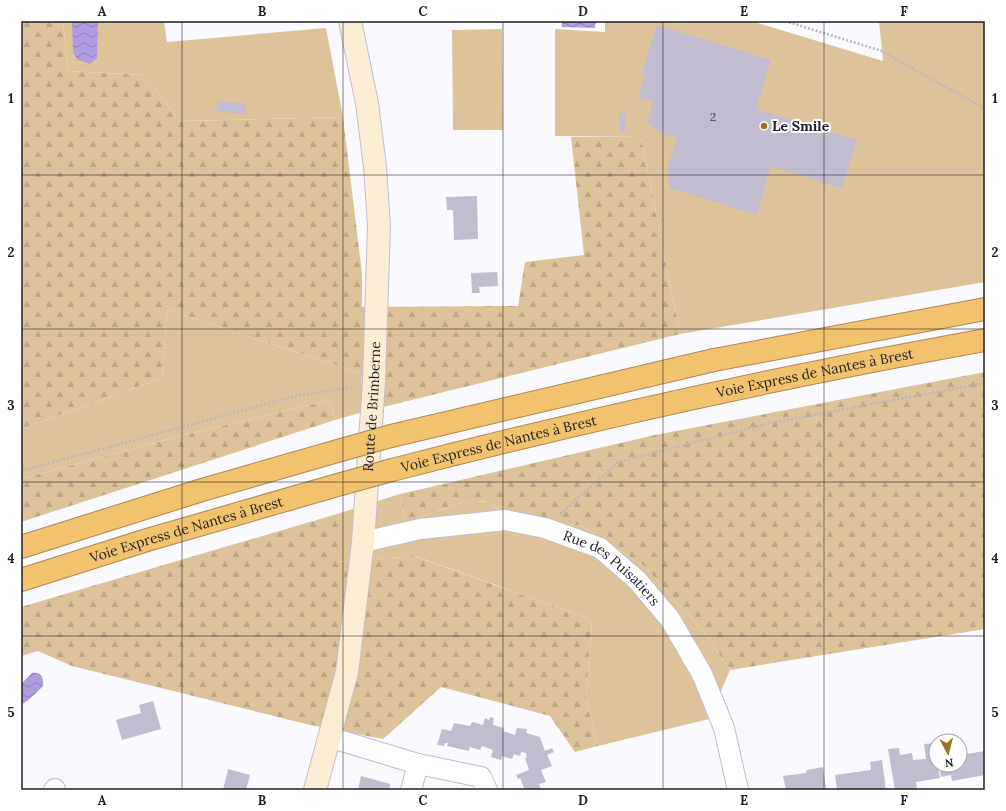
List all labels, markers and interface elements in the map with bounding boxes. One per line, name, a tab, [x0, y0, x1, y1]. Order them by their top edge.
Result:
text: A	[98, 3, 107, 20]
text: B	[258, 3, 267, 20]
text: C	[419, 3, 428, 20]
text: D	[578, 3, 588, 20]
text: E	[740, 3, 748, 20]
text: F	[900, 3, 908, 20]
text: 1	[8, 90, 14, 107]
text: 1	[992, 90, 998, 107]
house number: 2	[710, 109, 716, 124]
place label: Le Smile	[772, 117, 830, 135]
marker: Le Smile	[759, 121, 769, 131]
text: 2	[8, 244, 15, 261]
text: 2	[992, 244, 999, 261]
street label: Route de Brimberne	[359, 341, 384, 472]
street label: Voie Express de Nantes à Brest	[714, 344, 915, 402]
text: 3	[7, 397, 15, 414]
text: 3	[991, 397, 999, 414]
street label: Voie Express de Nantes à Brest	[398, 411, 599, 477]
street label: Voie Express de Nantes à Brest	[87, 492, 286, 567]
street label: Rue des Puisatiers	[561, 526, 664, 610]
text: 4	[7, 550, 15, 567]
text: 4	[991, 550, 999, 567]
text: 5	[7, 704, 15, 721]
text: 5	[991, 704, 999, 721]
north arrow	[928, 733, 968, 773]
text: N	[944, 755, 954, 770]
text: A	[98, 792, 107, 809]
text: B	[258, 792, 267, 809]
text: C	[419, 792, 428, 809]
text: D	[578, 792, 588, 809]
text: E	[740, 792, 748, 809]
text: F	[900, 792, 908, 809]

